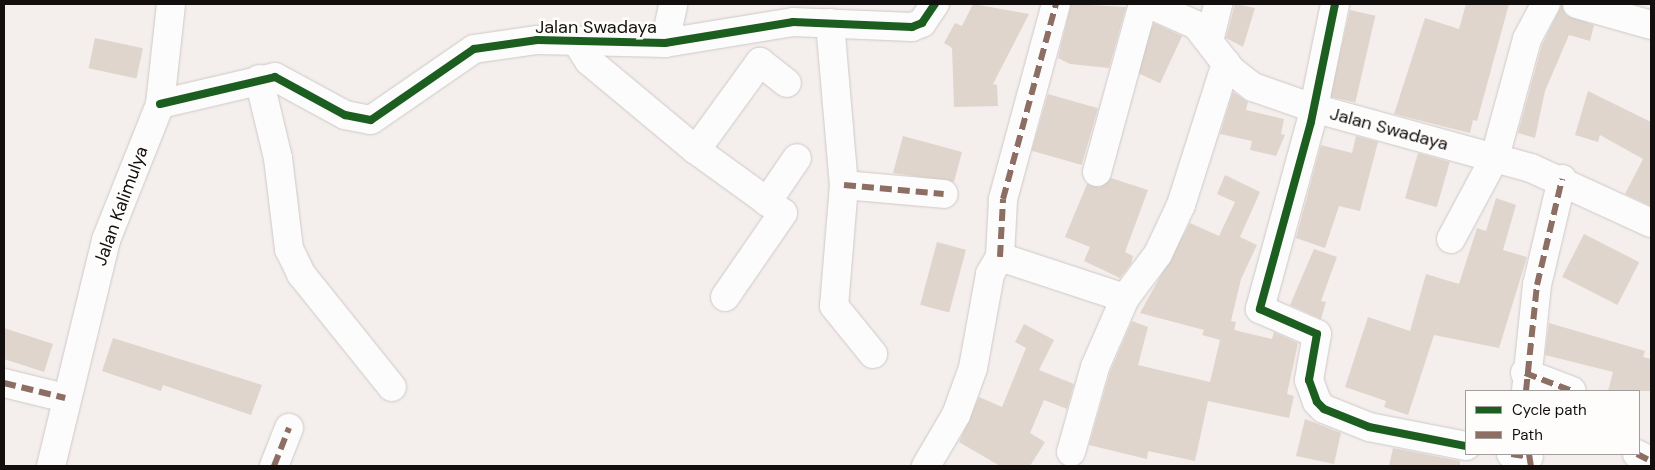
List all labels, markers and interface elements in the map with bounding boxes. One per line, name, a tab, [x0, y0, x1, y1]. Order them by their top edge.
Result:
street label: Jalan Swadaya	[535, 16, 657, 38]
street label: Jalan Swadaya	[1328, 103, 1450, 155]
street label: Jalan Kalimulya	[89, 143, 153, 269]
legend	[1465, 390, 1640, 455]
text: Cycle path	[1512, 400, 1587, 420]
text: Path	[1512, 425, 1543, 445]

